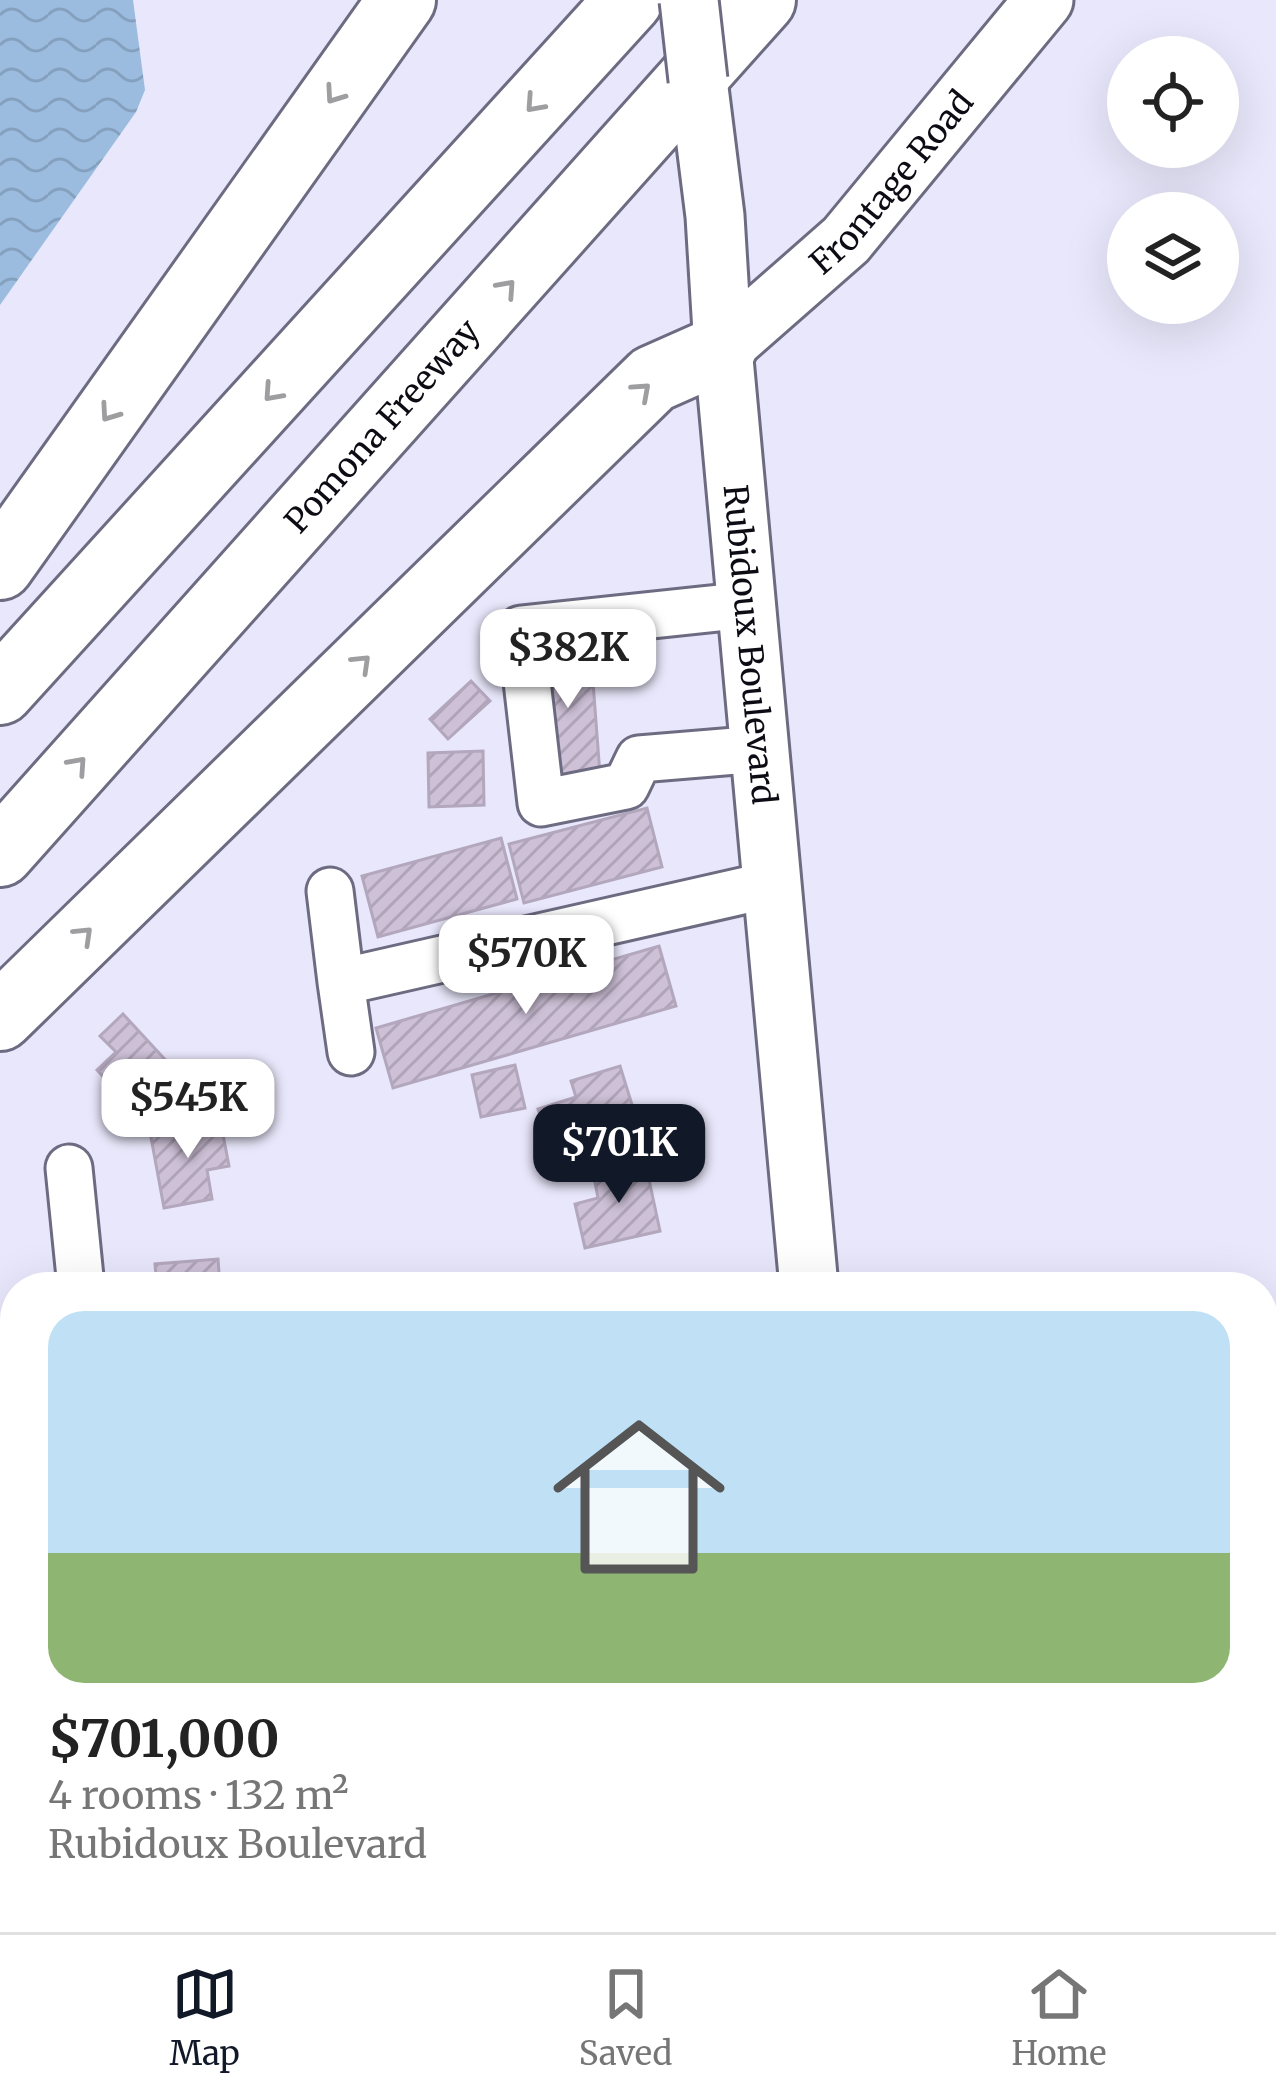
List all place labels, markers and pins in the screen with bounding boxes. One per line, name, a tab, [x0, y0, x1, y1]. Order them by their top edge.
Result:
pin: $382K	[484, 609, 652, 711]
pin: $570K	[442, 915, 610, 1017]
pin: $545K	[104, 1059, 272, 1161]
pin: $701K	[535, 1104, 703, 1206]

